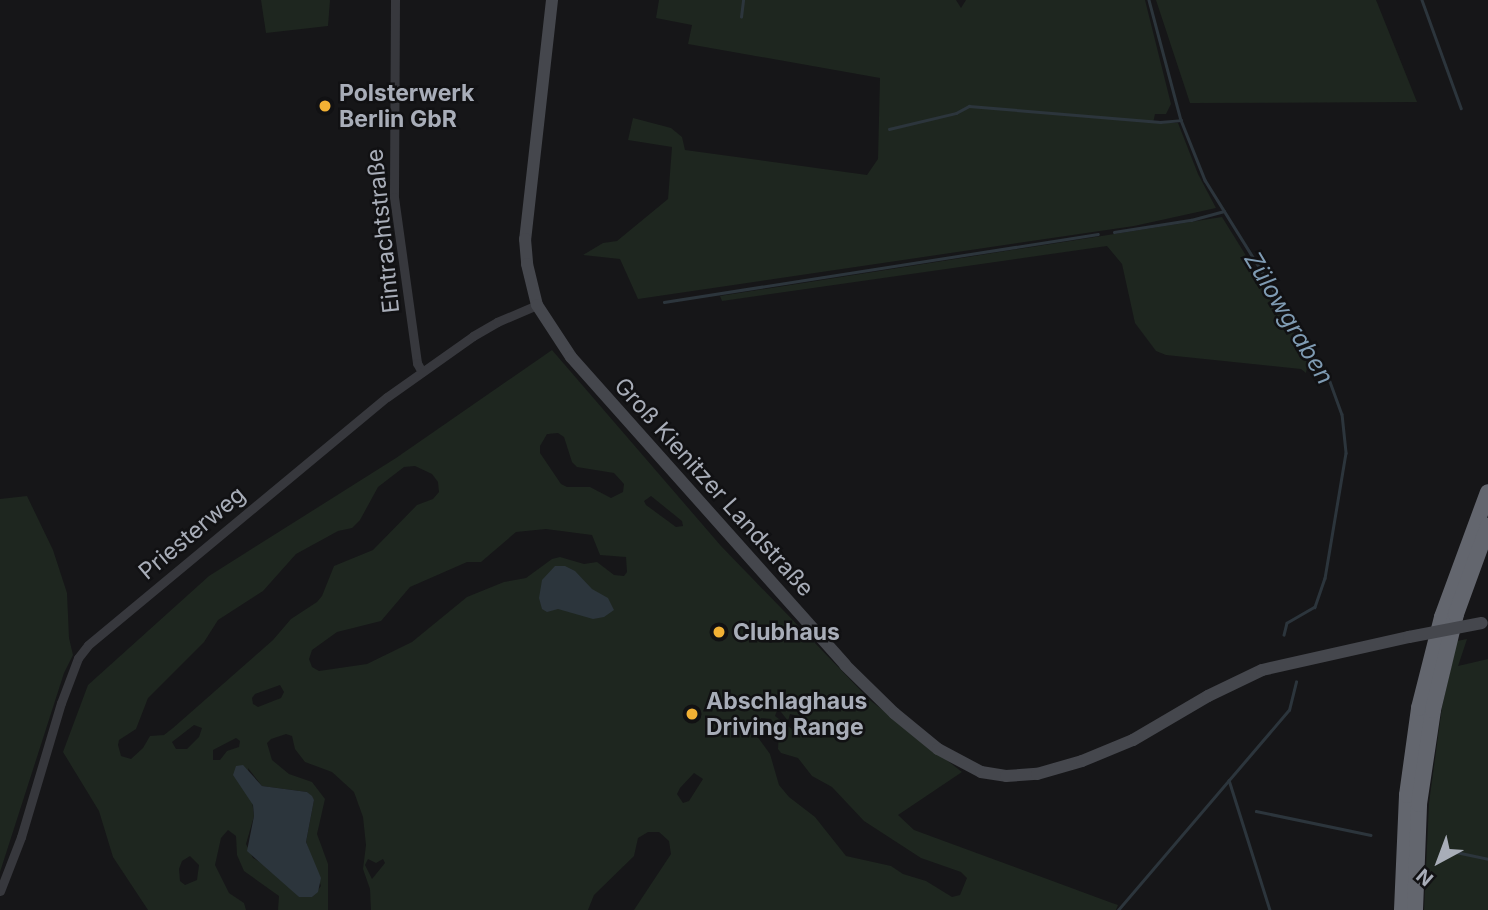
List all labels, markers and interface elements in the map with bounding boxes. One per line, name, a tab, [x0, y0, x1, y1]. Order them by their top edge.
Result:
place label: Polsterwerk Berlin GbR	[339, 79, 474, 133]
marker: Polsterwerk Berlin GbR	[317, 98, 333, 114]
street label: Eintrachtstraße	[361, 148, 405, 314]
water label: Zülowgraben	[1238, 247, 1340, 389]
street label: Groß Kienitzer Landstraße	[609, 372, 819, 602]
street label: Priesterweg	[133, 481, 251, 585]
place label: Clubhaus	[733, 618, 840, 646]
marker: Clubhaus	[711, 624, 727, 640]
place label: Abschlaghaus Driving Range	[706, 687, 867, 741]
marker: Abschlaghaus Driving Range	[684, 706, 700, 722]
north arrow	[1404, 826, 1474, 896]
text: N	[1412, 864, 1438, 891]

